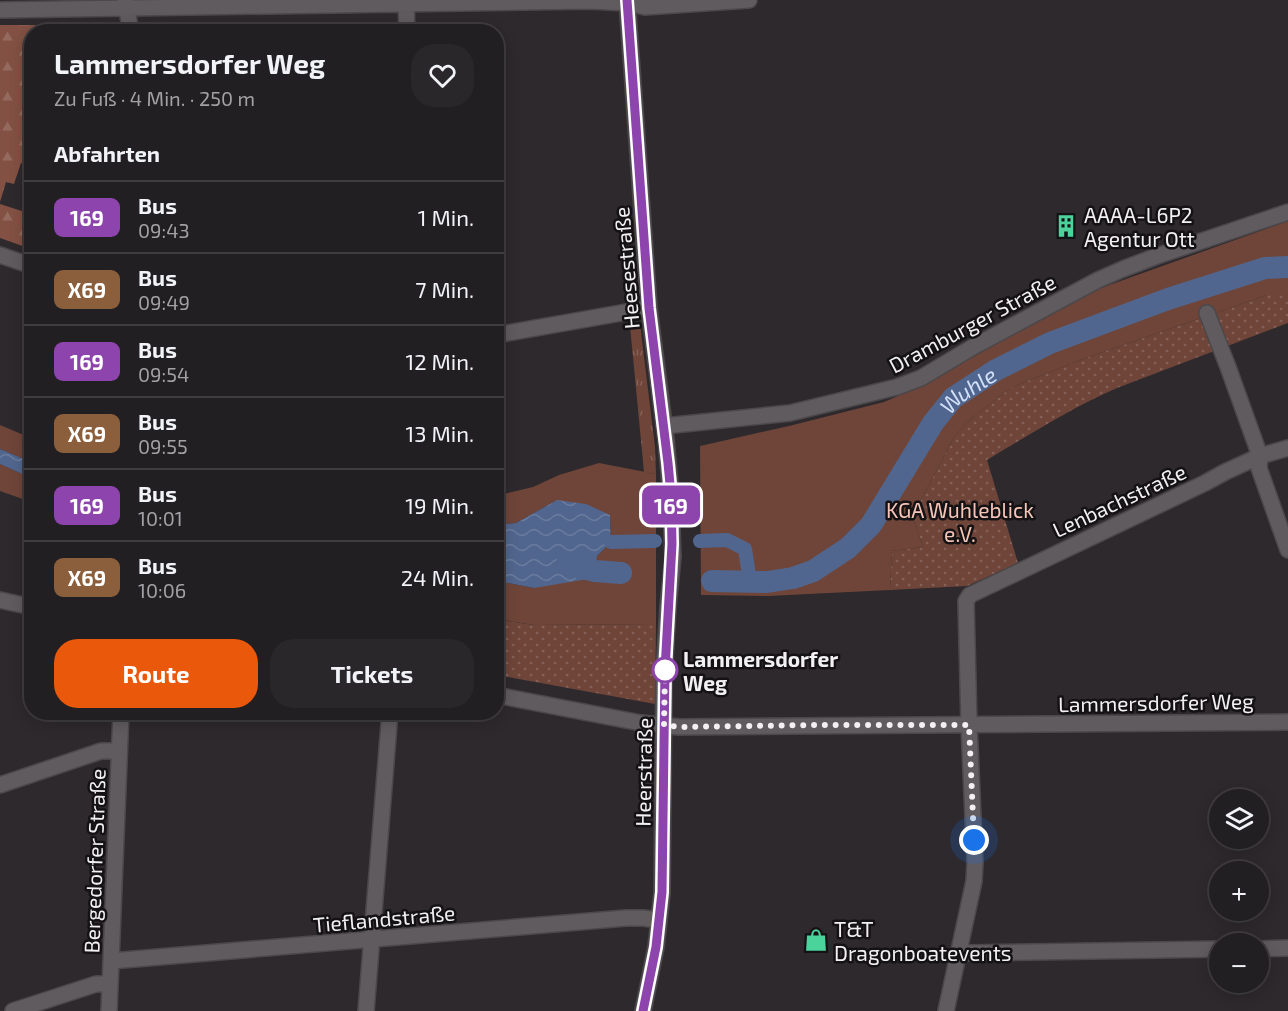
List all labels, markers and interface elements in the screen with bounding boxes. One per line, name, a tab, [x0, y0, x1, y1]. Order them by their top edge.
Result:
button: heart	[411, 44, 474, 107]
text: Lammersdorfer Weg	[54, 46, 325, 80]
text: Zu Fuß · 4 Min. · 250 m	[54, 86, 255, 110]
text: Abfahrten	[54, 140, 160, 166]
text: Bus	[138, 192, 177, 218]
place label: AAAA-L6P2 Agentur Ott	[1084, 202, 1195, 251]
text: 1 Min.	[418, 204, 474, 230]
text: 169	[70, 205, 104, 230]
street label: Heesestraße	[608, 206, 644, 330]
building icon: AAAA-L6P2 Agentur Ott	[1053, 213, 1079, 239]
text: 09:43	[138, 218, 190, 242]
text: Bus	[138, 264, 177, 290]
street label: Dramburger Straße	[884, 268, 1060, 378]
text: 7 Min.	[415, 276, 474, 302]
text: X69	[68, 277, 106, 302]
text: 09:49	[138, 290, 190, 314]
text: Bus	[138, 336, 177, 362]
text: 12 Min.	[405, 348, 474, 374]
text: 169	[70, 349, 104, 374]
water label: Wuhle	[933, 360, 1001, 418]
text: 09:54	[138, 362, 189, 386]
text: Bus	[138, 408, 177, 434]
text: 13 Min.	[406, 420, 474, 446]
text: X69	[68, 421, 106, 446]
text: 09:55	[138, 434, 188, 458]
street label: Lenbachstraße	[1048, 458, 1190, 542]
text: Bus	[138, 480, 177, 506]
line badge: 169	[636, 486, 706, 524]
text: 19 Min.	[405, 492, 474, 518]
text: 169	[70, 493, 104, 518]
text: 169	[654, 493, 688, 518]
park label: KGA Wuhleblick e.V.	[886, 497, 1034, 546]
text: 10:01	[138, 506, 183, 530]
text: Bus	[138, 552, 177, 578]
text: 24 Min.	[401, 564, 474, 590]
text: X69	[68, 565, 106, 590]
text: 10:06	[138, 578, 186, 602]
button: Route	[54, 639, 258, 708]
button: Tickets	[270, 639, 474, 708]
place label: Lammersdorfer Weg	[683, 646, 838, 695]
marker: Lammersdorfer Weg	[652, 657, 678, 683]
street label: Lammersdorfer Weg	[1058, 688, 1254, 716]
street label: Heerstraße	[630, 717, 656, 827]
street label: Bergedorfer Straße	[78, 768, 110, 954]
map controls	[1209, 789, 1269, 993]
button: layers	[1209, 789, 1269, 849]
your location	[959, 825, 989, 855]
button: +	[1209, 861, 1269, 921]
street label: Tieflandstraße	[312, 899, 456, 937]
place label: T&T Dragonboatevents	[834, 916, 1011, 965]
shop icon: T&T Dragonboatevents	[803, 927, 829, 953]
button: −	[1209, 933, 1269, 993]

